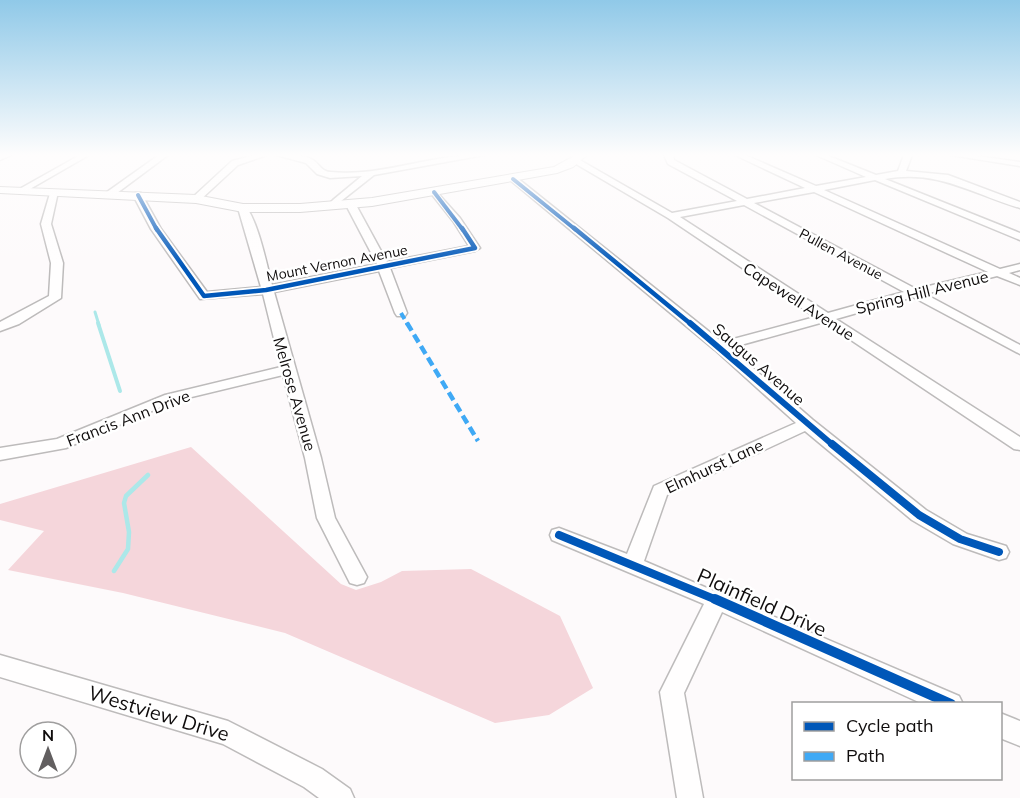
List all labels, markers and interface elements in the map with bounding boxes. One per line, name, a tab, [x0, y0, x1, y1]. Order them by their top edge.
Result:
street label: Pullen Avenue	[796, 224, 886, 284]
street label: Mount Vernon Avenue	[265, 240, 409, 286]
street label: Capewell Avenue	[740, 258, 858, 344]
street label: Spring Hill Avenue	[854, 266, 990, 318]
street label: Saugus Avenue	[709, 319, 809, 409]
street label: Melrose Avenue	[269, 335, 321, 453]
street label: Francis Ann Drive	[63, 385, 193, 451]
street label: Elmhurst Lane	[662, 435, 766, 497]
street label: Plainfield Drive	[693, 562, 831, 642]
street label: Westview Drive	[86, 680, 232, 746]
legend	[792, 702, 1002, 780]
text: Cycle path	[846, 714, 933, 737]
north arrow	[18, 720, 78, 780]
text: N	[42, 725, 54, 745]
text: Path	[846, 744, 885, 767]

